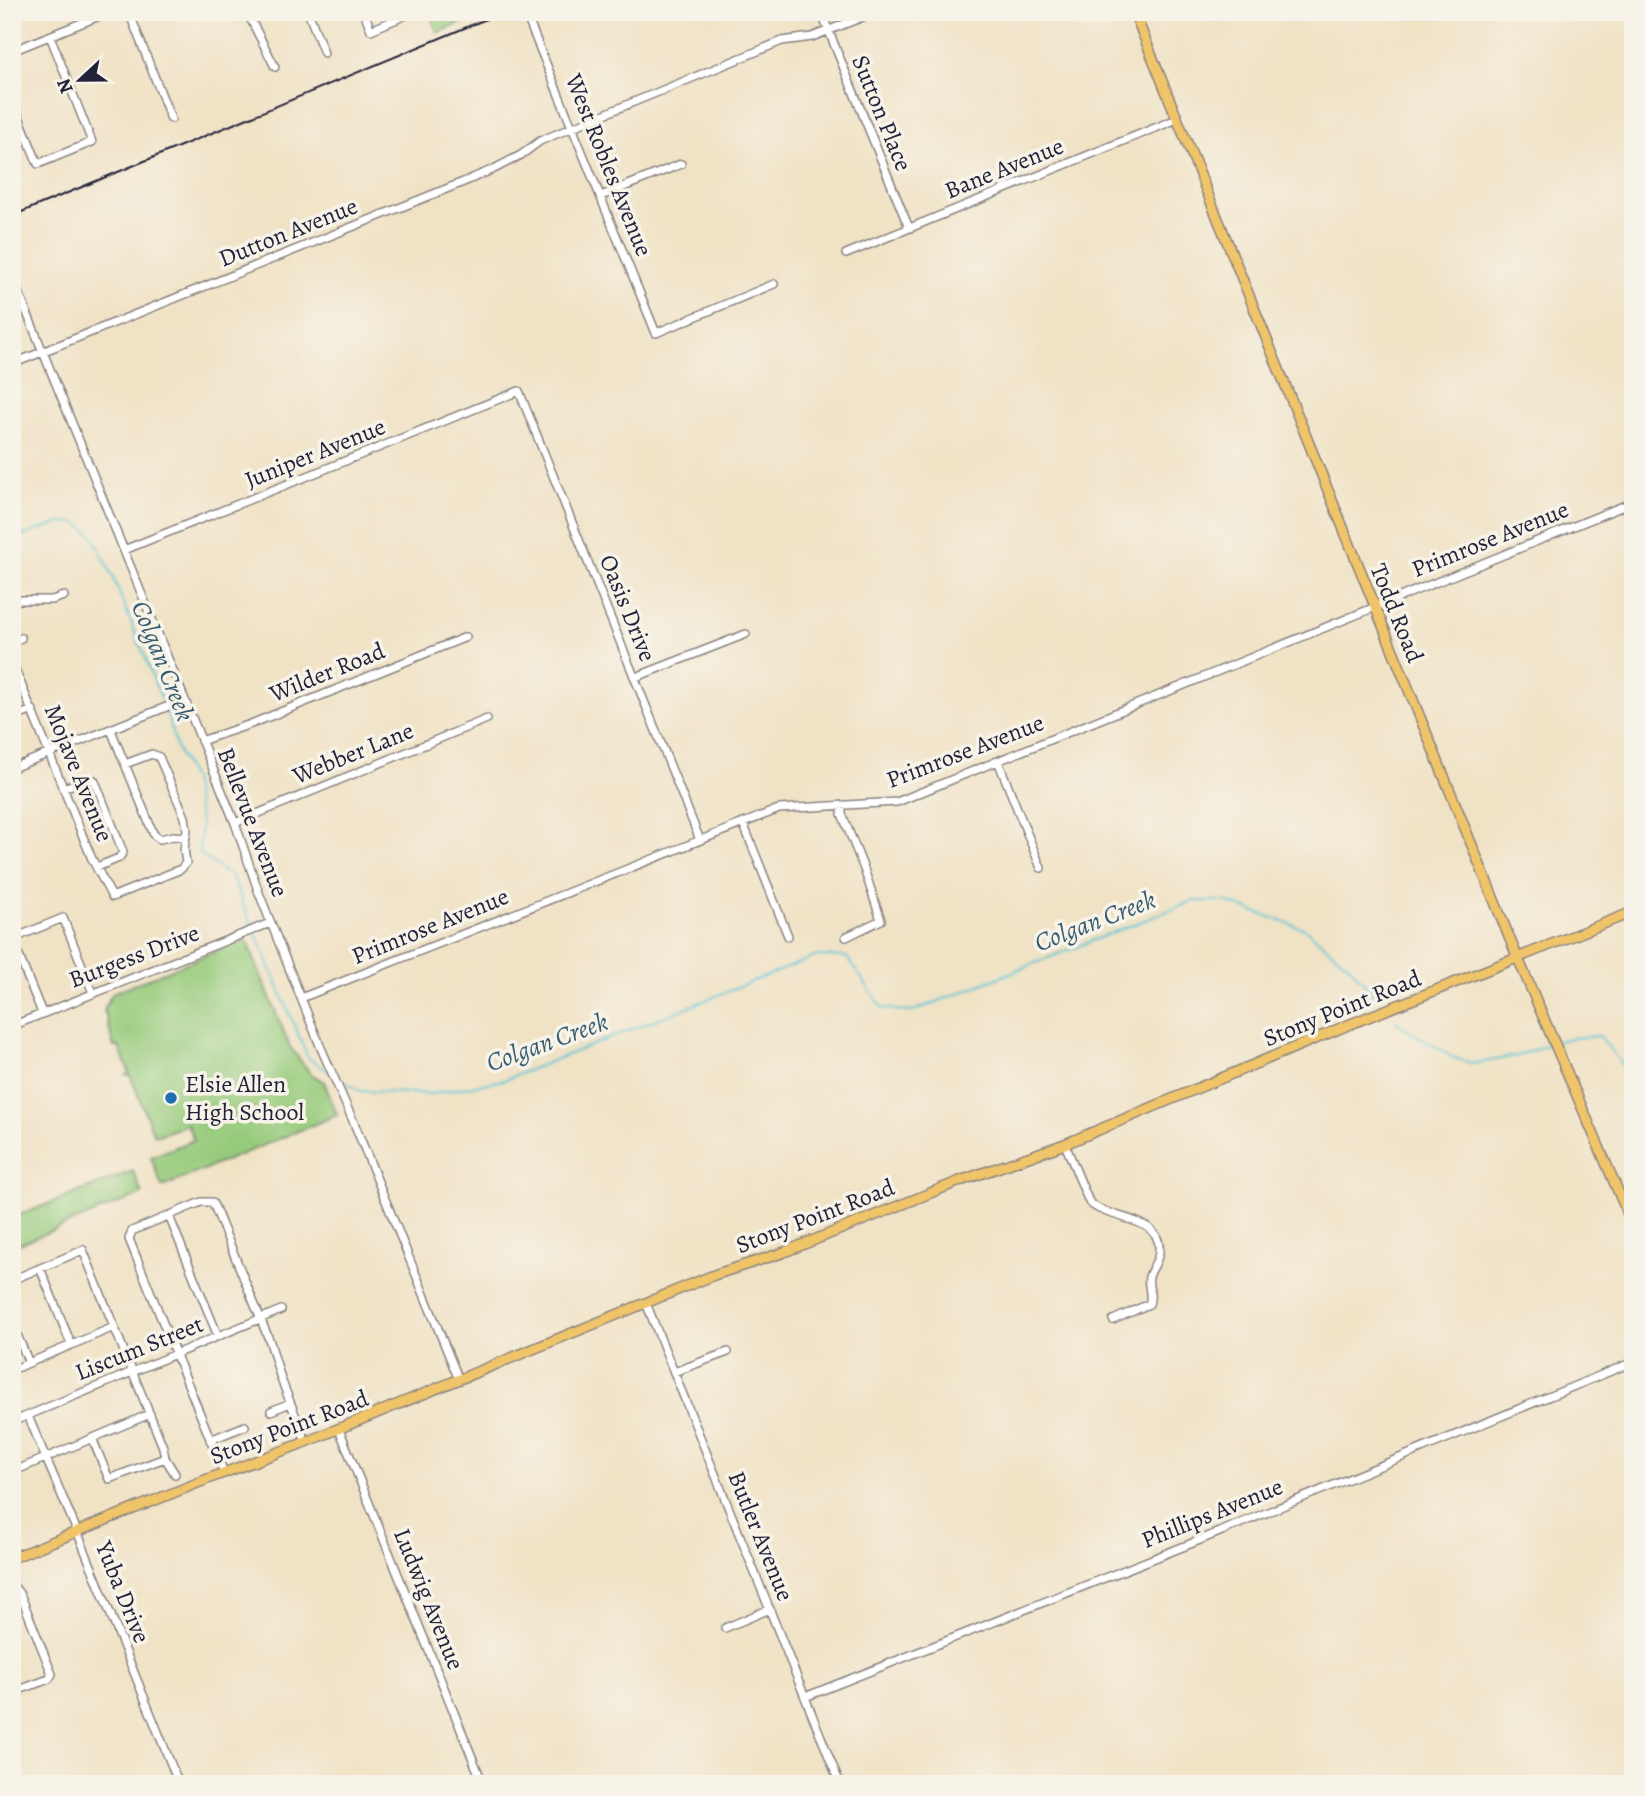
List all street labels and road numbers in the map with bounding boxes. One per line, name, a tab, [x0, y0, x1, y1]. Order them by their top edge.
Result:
street label: Sutton Place	[844, 50, 920, 176]
street label: West Robles Avenue	[557, 68, 660, 261]
street label: Bane Avenue	[940, 130, 1068, 206]
street label: Dutton Avenue	[214, 190, 362, 274]
street label: Juniper Avenue	[240, 410, 390, 496]
street label: Primrose Avenue	[1407, 493, 1573, 585]
street label: Oasis Drive	[592, 550, 664, 666]
street label: Todd Road	[1363, 559, 1431, 667]
street label: Wilder Road	[264, 634, 389, 710]
street label: Mojave Avenue	[37, 699, 121, 847]
street label: Primrose Avenue	[882, 706, 1048, 796]
street label: Webber Lane	[287, 714, 418, 792]
street label: Bellevue Avenue	[210, 743, 296, 901]
street label: Primrose Avenue	[347, 880, 513, 972]
street label: Burgess Drive	[64, 916, 204, 996]
street label: Stony Point Road	[1258, 962, 1426, 1054]
street label: Stony Point Road	[731, 1171, 899, 1261]
street label: Liscum Street	[70, 1308, 208, 1388]
street label: Stony Point Road	[205, 1382, 373, 1472]
street label: Butler Avenue	[720, 1466, 802, 1606]
street label: Phillips Avenue	[1137, 1470, 1287, 1556]
street label: Ludwig Avenue	[386, 1523, 472, 1675]
street label: Yuba Drive	[88, 1535, 158, 1648]

